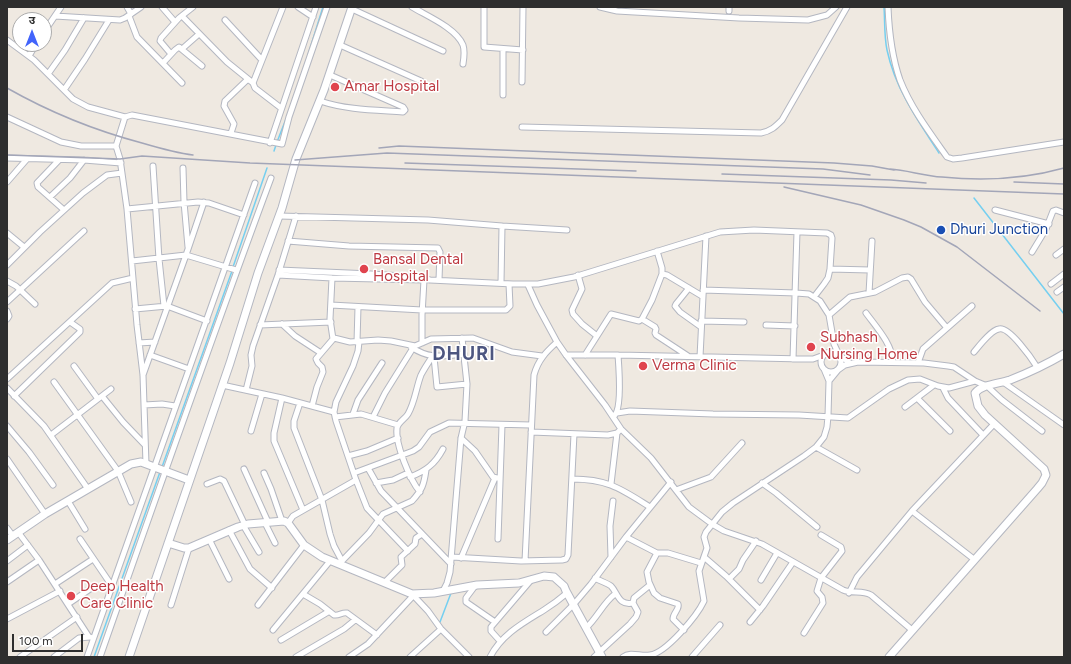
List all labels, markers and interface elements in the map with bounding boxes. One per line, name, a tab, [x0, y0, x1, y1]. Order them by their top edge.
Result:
north arrow	[12, 12, 52, 52]
text: उ	[29, 14, 35, 27]
place label: Amar Hospital	[344, 78, 439, 96]
marker: Amar Hospital	[329, 81, 341, 93]
place label: Dhuri Junction	[950, 221, 1048, 239]
marker: Dhuri Junction	[935, 224, 947, 236]
place label: Bansal Dental Hospital	[373, 251, 463, 286]
marker: Bansal Dental Hospital	[358, 263, 370, 275]
place label: Subhash Nursing Home	[820, 329, 917, 364]
marker: Subhash Nursing Home	[805, 341, 817, 353]
district label: DHURI	[432, 343, 496, 365]
place label: Verma Clinic	[652, 357, 737, 375]
marker: Verma Clinic	[637, 360, 649, 372]
place label: Deep Health Care Clinic	[80, 578, 164, 613]
marker: Deep Health Care Clinic	[65, 590, 77, 602]
scale bar	[14, 626, 85, 652]
text: 100 m	[19, 634, 53, 648]

